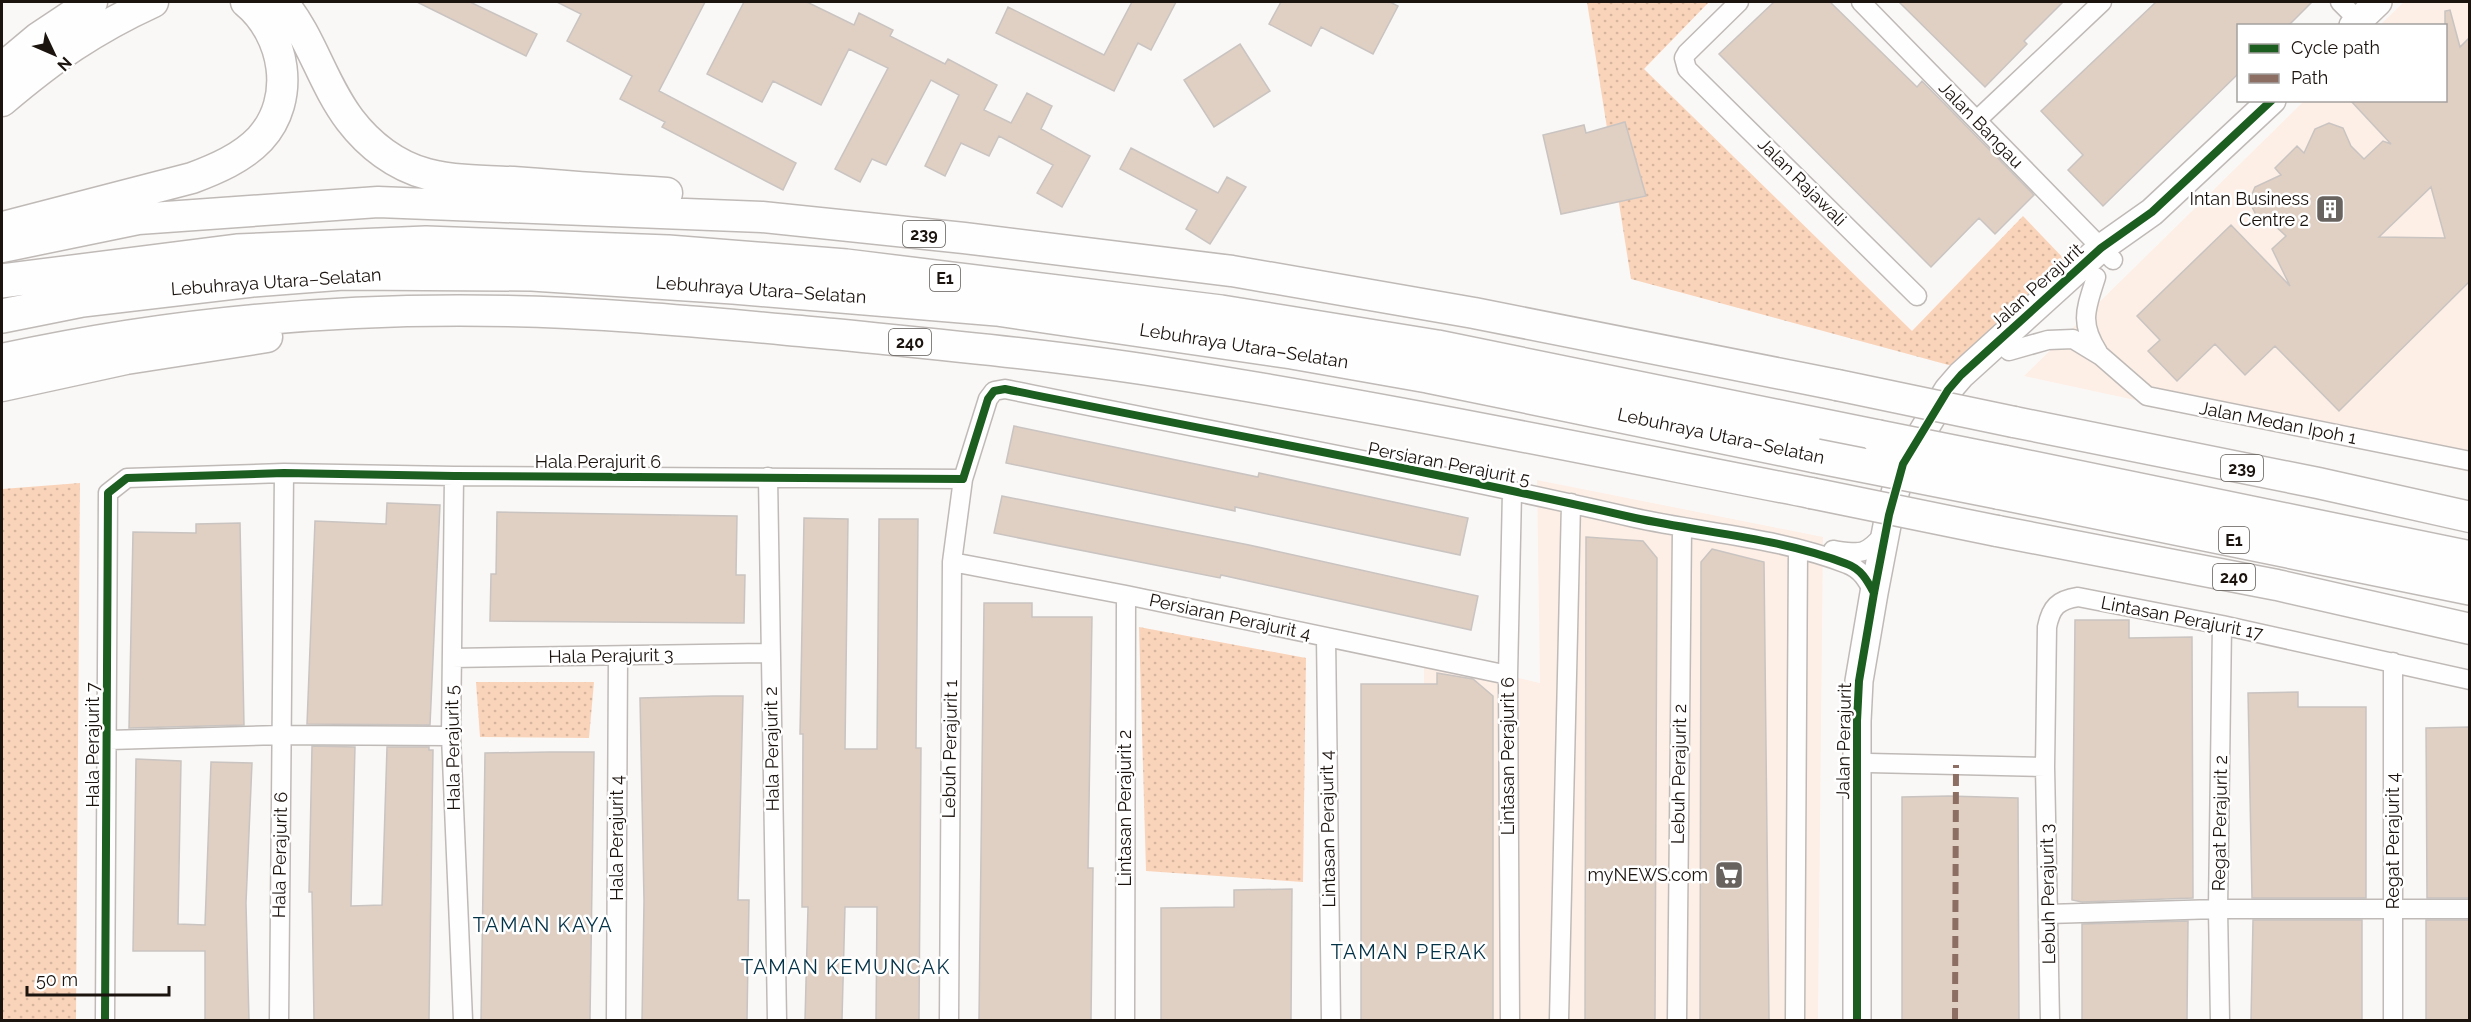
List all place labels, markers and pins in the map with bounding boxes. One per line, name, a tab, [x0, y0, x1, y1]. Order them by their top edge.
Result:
place label: Intan Business Centre 2	[2189, 188, 2309, 230]
building icon: Intan Business Centre 2	[2314, 193, 2346, 225]
supermarket icon: myNEWS.com	[1713, 859, 1745, 891]
place label: myNEWS.com	[1588, 864, 1708, 885]

